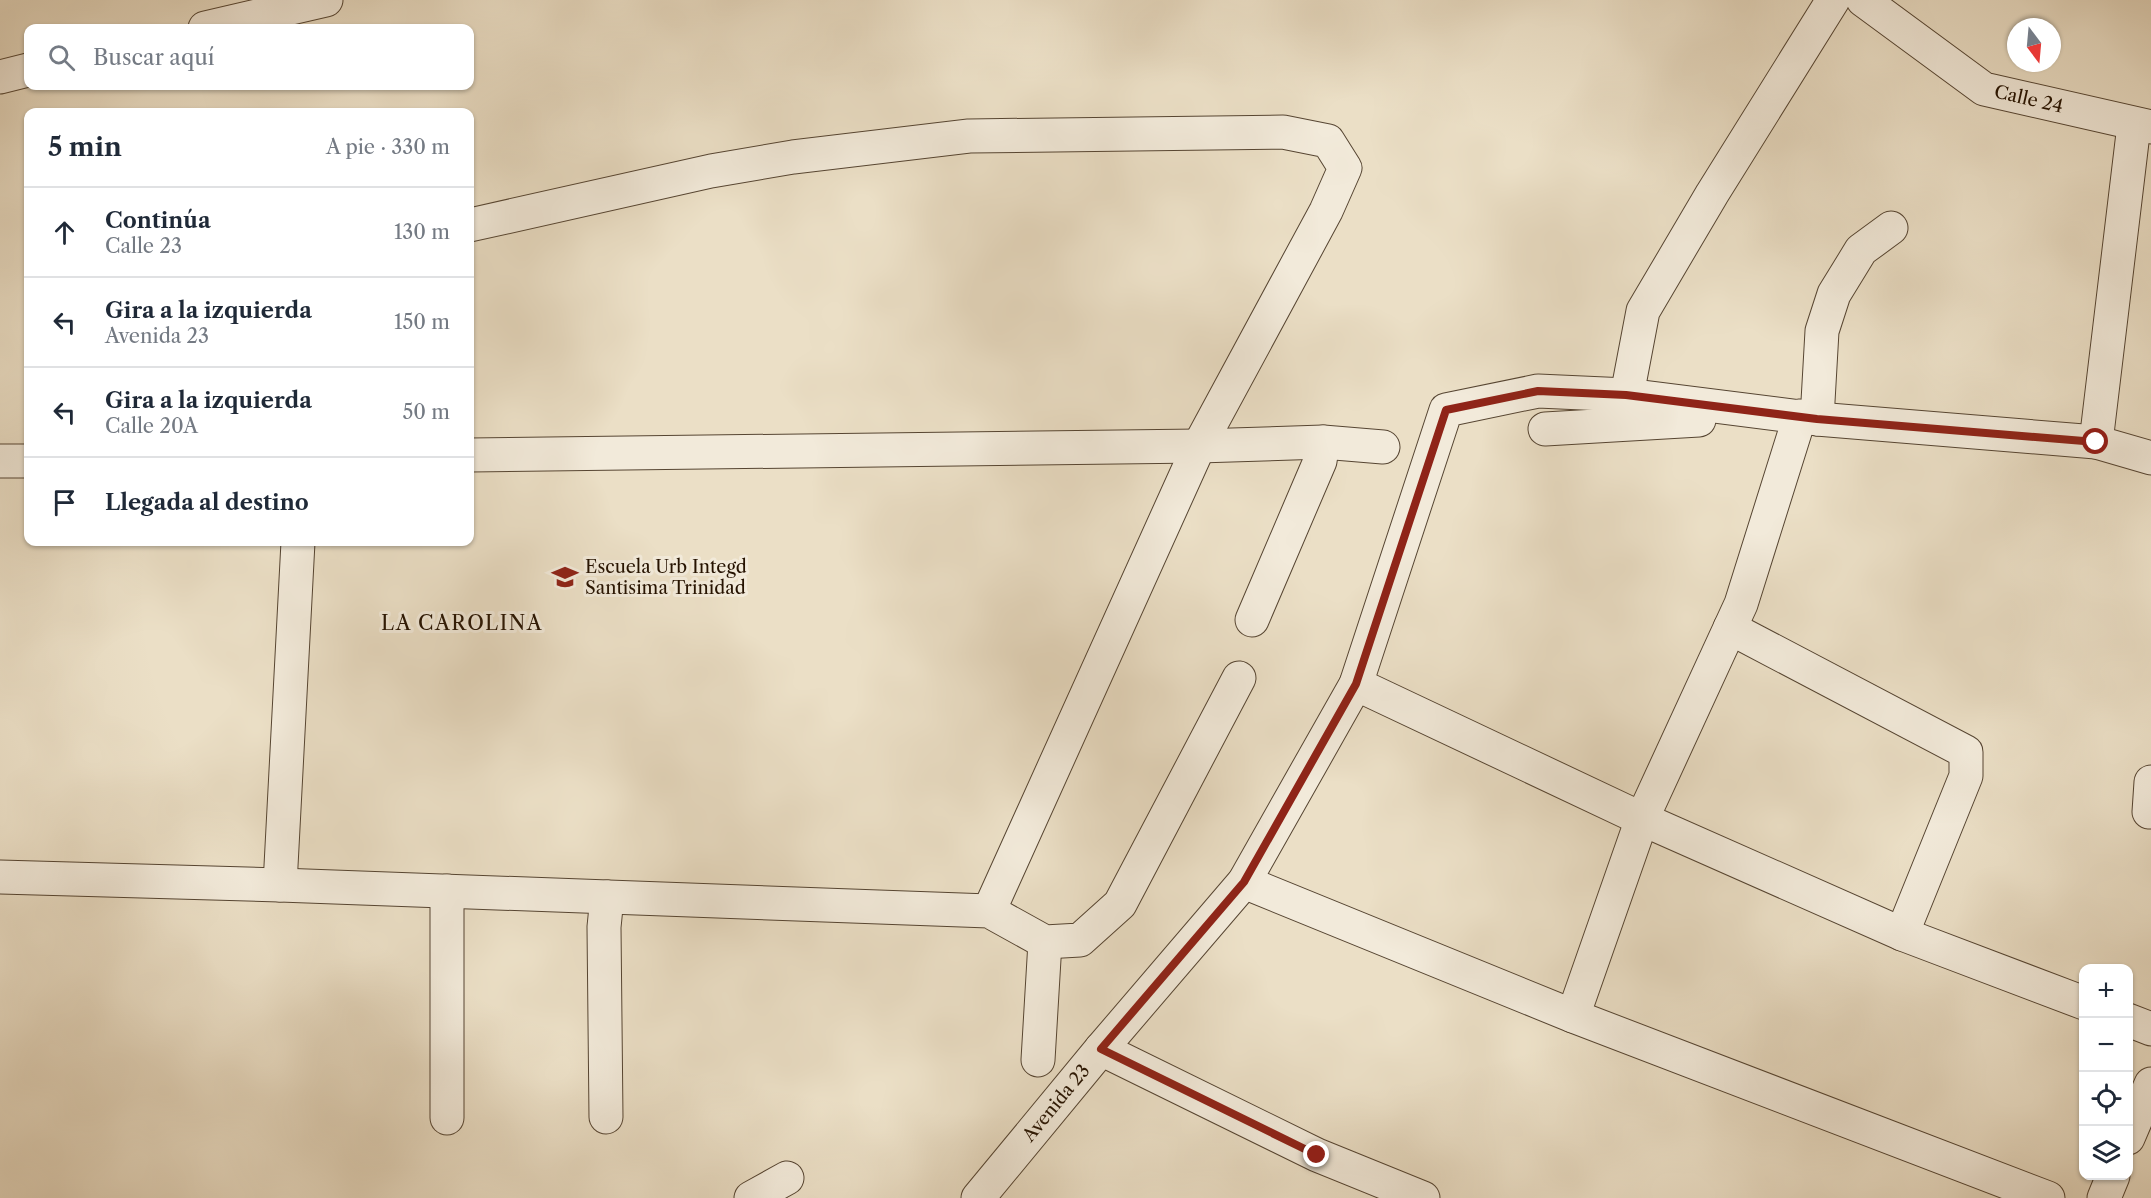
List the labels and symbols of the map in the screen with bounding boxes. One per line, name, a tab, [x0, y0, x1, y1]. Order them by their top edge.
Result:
north arrow	[2007, 18, 2061, 72]
street label: Calle 24	[1992, 81, 2065, 118]
route start	[2082, 428, 2108, 454]
place label: Escuela Urb Integd Santisima Trinidad	[585, 556, 747, 599]
school or university icon: Escuela Urb Integd Santisima Trinidad	[550, 562, 580, 592]
district label: LA CAROLINA	[381, 611, 543, 635]
street label: Avenida 23	[1017, 1060, 1095, 1147]
route end	[1303, 1141, 1329, 1167]

